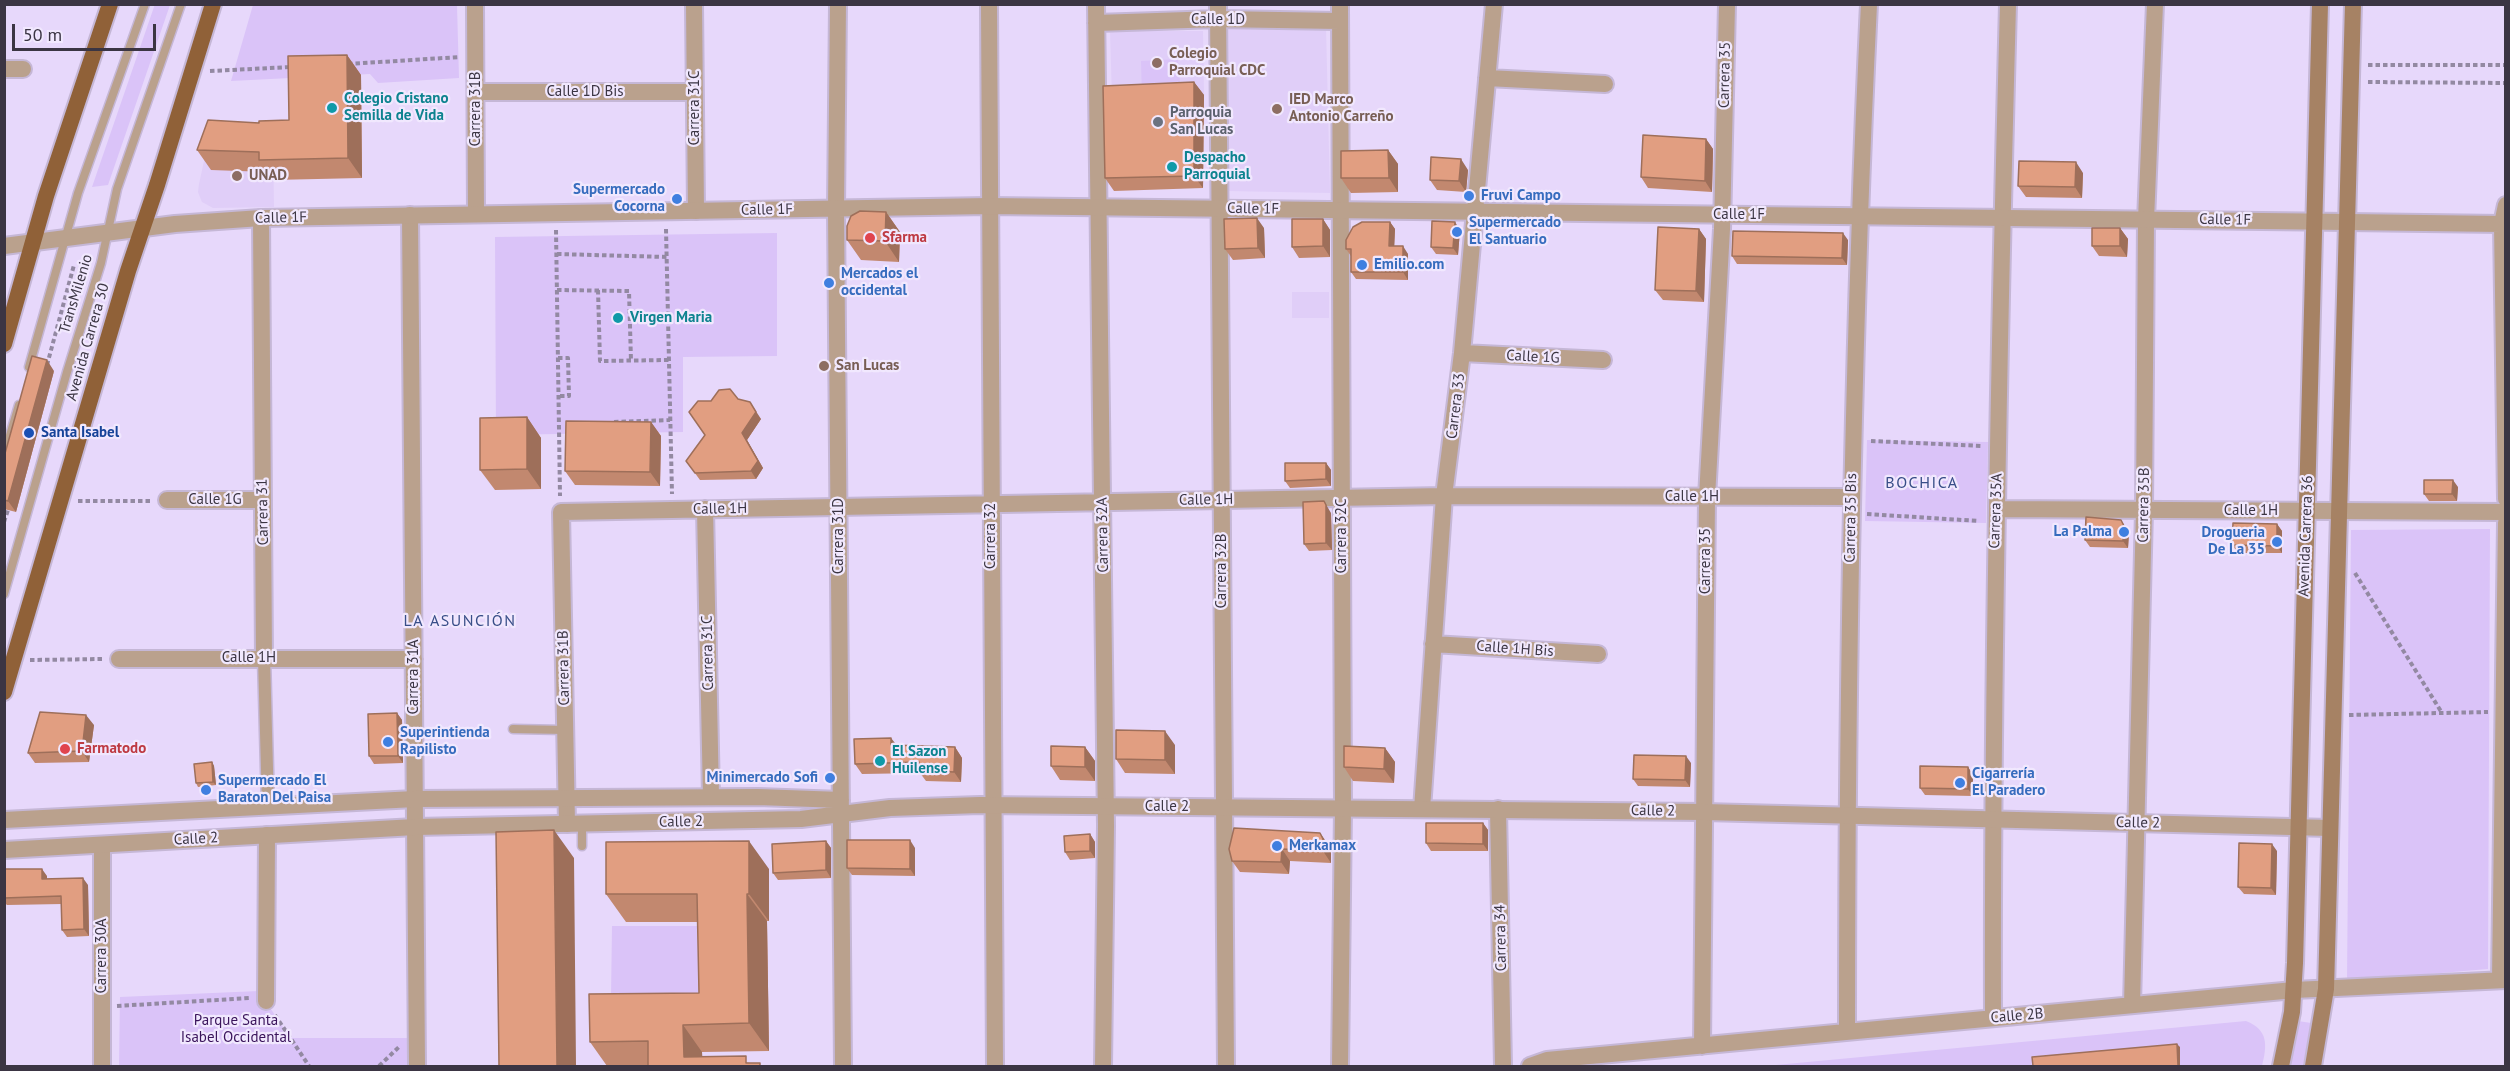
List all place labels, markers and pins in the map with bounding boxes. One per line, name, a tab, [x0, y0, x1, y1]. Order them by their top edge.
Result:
place label: Colegio Parroquial CDC	[1169, 45, 1265, 80]
marker: Colegio Parroquial CDC	[1150, 56, 1164, 70]
place label: Colegio Cristano Semilla de Vida	[344, 90, 449, 125]
place label: IED Marco Antonio Carreño	[1289, 91, 1394, 126]
marker: Colegio Cristano Semilla de Vida	[325, 101, 339, 115]
marker: IED Marco Antonio Carreño	[1270, 102, 1284, 116]
place label: Parroquia San Lucas	[1170, 104, 1233, 139]
marker: Parroquia San Lucas	[1151, 115, 1165, 129]
place label: Despacho Parroquial	[1184, 149, 1250, 184]
marker: Despacho Parroquial	[1165, 160, 1179, 174]
place label: UNAD	[249, 167, 287, 185]
marker: UNAD	[230, 169, 244, 183]
place label: Supermercado Cocorna	[573, 181, 665, 216]
place label: Fruvi Campo	[1481, 187, 1561, 205]
marker: Fruvi Campo	[1462, 189, 1476, 203]
marker: Supermercado Cocorna	[670, 192, 684, 206]
place label: Supermercado El Santuario	[1469, 214, 1561, 249]
marker: Supermercado El Santuario	[1450, 225, 1464, 239]
place label: Sfarma	[882, 229, 927, 247]
marker: Sfarma	[863, 231, 877, 245]
place label: Emilio.com	[1374, 256, 1444, 274]
marker: Emilio.com	[1355, 258, 1369, 272]
place label: Mercados el occidental	[841, 265, 918, 300]
marker: Mercados el occidental	[822, 276, 836, 290]
place label: Virgen Maria	[630, 309, 712, 327]
marker: Virgen Maria	[611, 311, 625, 325]
place label: San Lucas	[836, 357, 899, 375]
marker: San Lucas	[817, 359, 831, 373]
place label: Santa Isabel	[41, 424, 119, 442]
marker: Santa Isabel	[22, 426, 36, 440]
place label: La Palma	[2054, 523, 2112, 541]
place label: Drogueria De La 35	[2202, 524, 2265, 559]
marker: La Palma	[2117, 525, 2131, 539]
marker: Drogueria De La 35	[2270, 535, 2284, 549]
place label: Superintienda Rapilisto	[400, 724, 490, 759]
marker: Superintienda Rapilisto	[381, 735, 395, 749]
place label: Farmatodo	[77, 740, 146, 758]
marker: Farmatodo	[58, 742, 72, 756]
place label: El Sazon Huilense	[892, 743, 948, 778]
marker: El Sazon Huilense	[873, 754, 887, 768]
place label: Cigarrería El Paradero	[1972, 765, 2045, 800]
place label: Minimercado Sofi	[707, 769, 818, 787]
marker: Minimercado Sofi	[823, 771, 837, 785]
place label: Supermercado El Baraton Del Paisa	[218, 772, 331, 807]
marker: Cigarrería El Paradero	[1953, 776, 1967, 790]
marker: Supermercado El Baraton Del Paisa	[199, 783, 213, 797]
place label: Merkamax	[1289, 837, 1356, 855]
marker: Merkamax	[1270, 839, 1284, 853]

